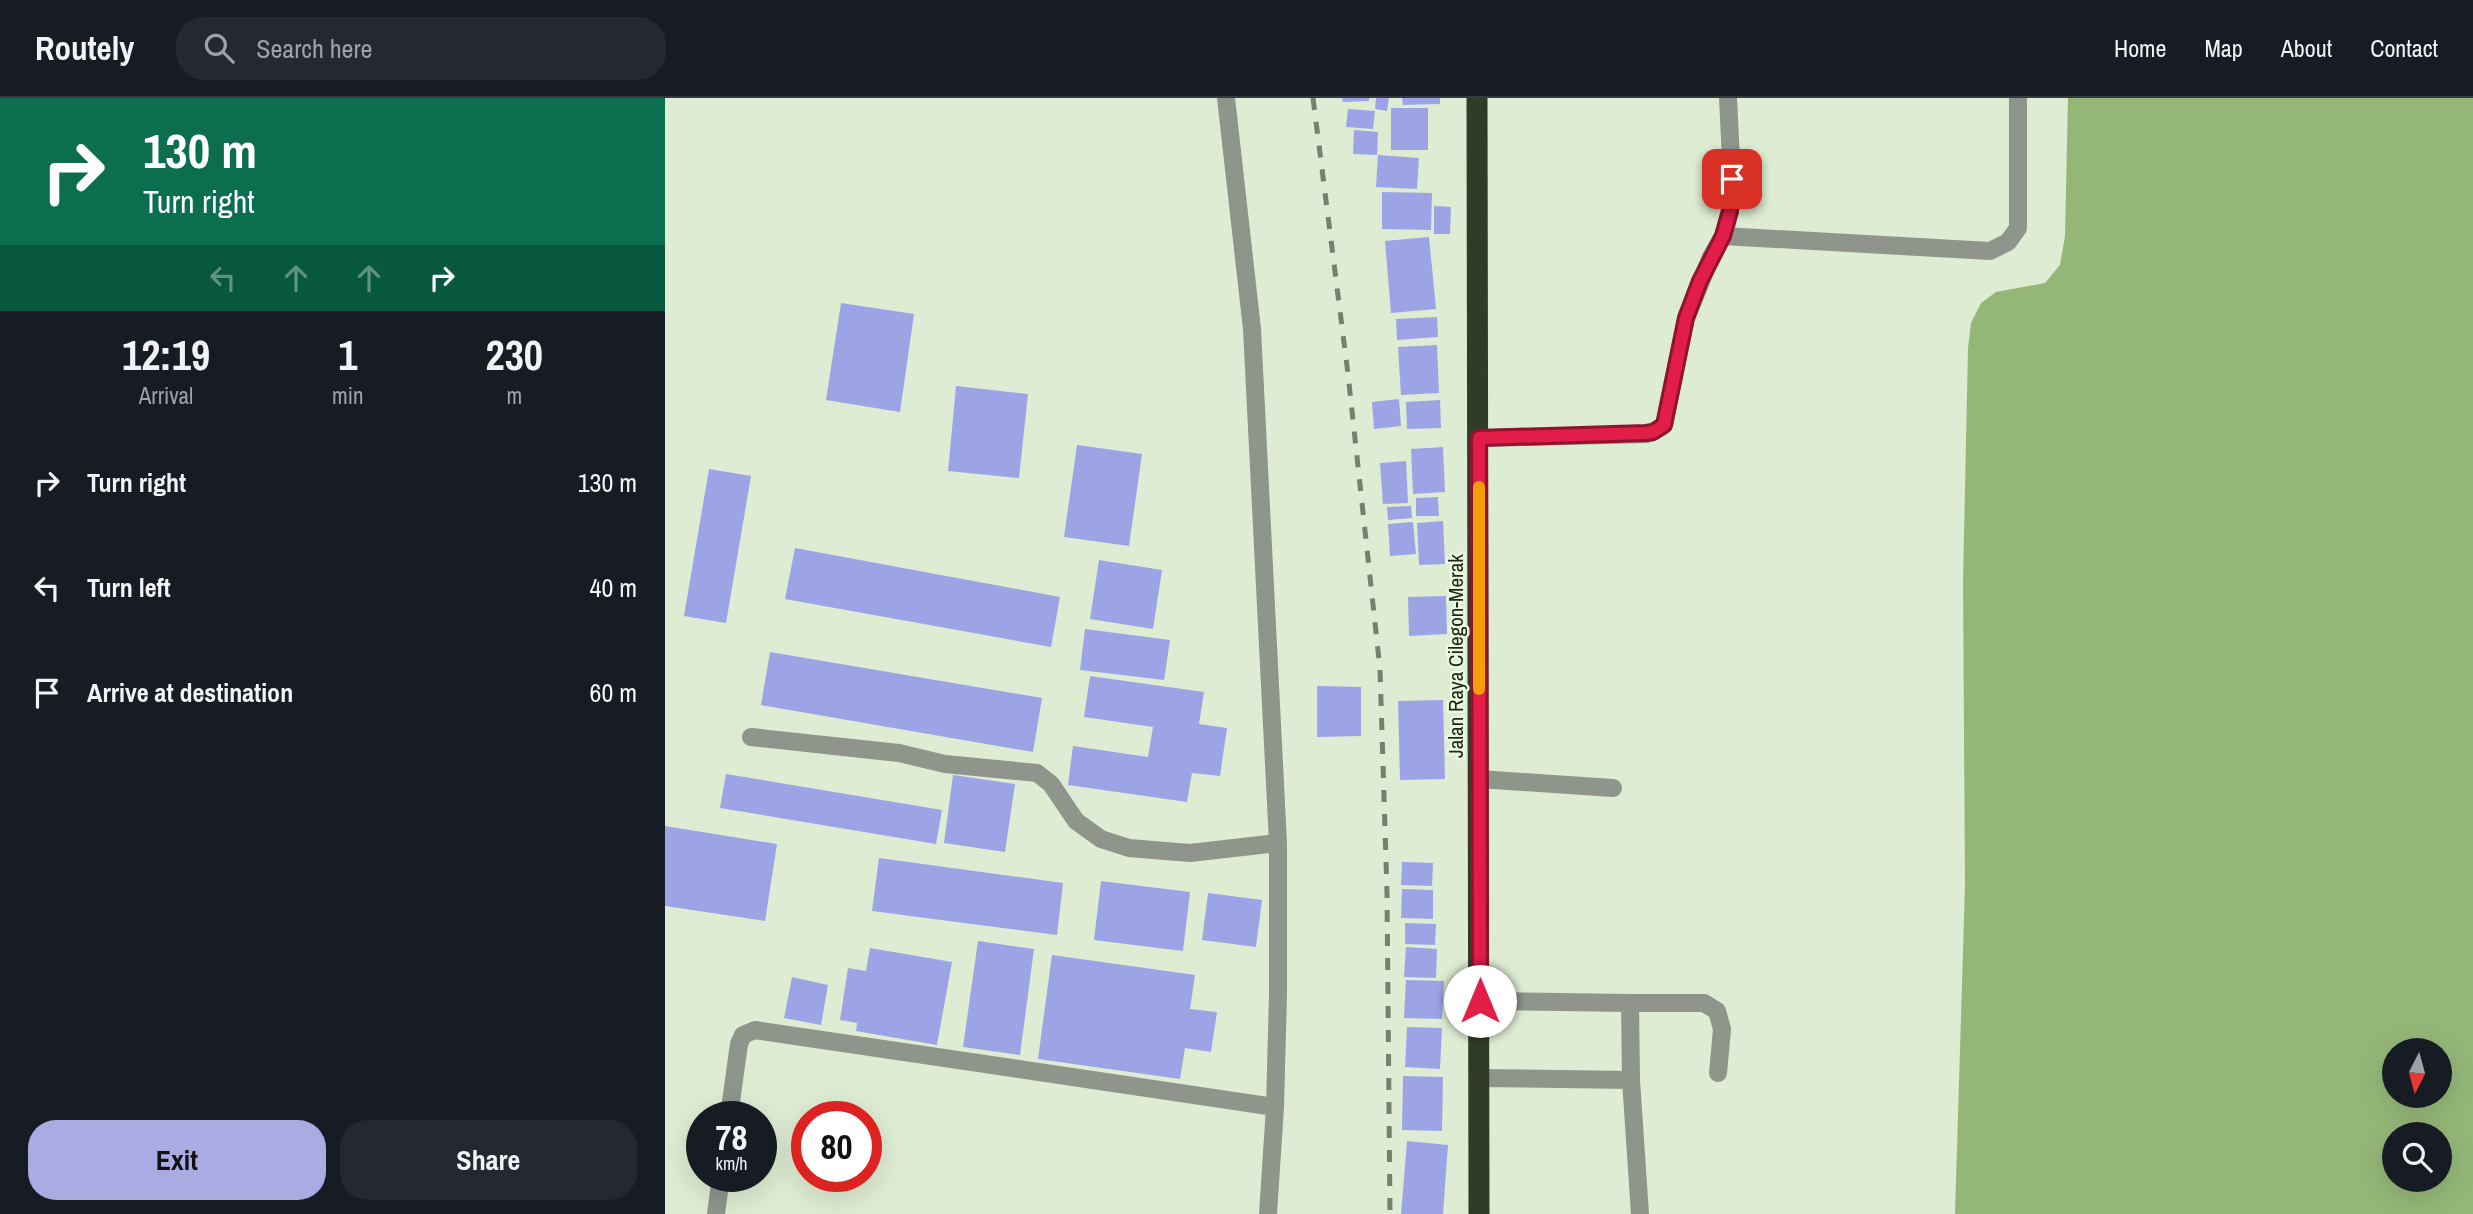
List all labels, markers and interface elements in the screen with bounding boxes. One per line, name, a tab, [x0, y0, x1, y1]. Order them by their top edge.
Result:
search box	[176, 17, 666, 80]
text: Routely	[35, 26, 134, 70]
icon: search	[200, 29, 238, 67]
text: Search here	[256, 31, 372, 66]
text: Home	[2114, 32, 2166, 64]
text: Map	[2204, 32, 2243, 64]
text: About	[2281, 32, 2332, 64]
text: Contact	[2370, 32, 2438, 64]
text: 130 m	[143, 117, 257, 183]
icon: right	[28, 126, 119, 217]
pin	[1702, 149, 1762, 209]
icon: arrive	[1713, 160, 1751, 198]
text: Turn right	[143, 180, 255, 223]
icon: left	[204, 259, 242, 297]
icon: ahead	[277, 259, 315, 297]
icon: ahead	[350, 259, 388, 297]
icon: right	[423, 259, 461, 297]
text: 12:19	[122, 327, 210, 383]
text: 1	[338, 327, 357, 383]
text: 230	[486, 327, 543, 383]
text: Arrival	[139, 380, 193, 411]
text: min	[332, 380, 364, 411]
text: m	[506, 380, 522, 411]
icon: right	[28, 464, 66, 502]
text: Turn right	[87, 465, 186, 500]
text: 130 m	[578, 465, 637, 500]
street label: Jalan Raya Cilegon-Merak	[1441, 554, 1470, 758]
icon: left	[28, 569, 66, 607]
text: Turn left	[87, 570, 171, 605]
text: 40 m	[590, 570, 637, 605]
icon: arrive	[28, 674, 66, 712]
text: Arrive at destination	[87, 675, 293, 710]
text: 60 m	[590, 675, 637, 710]
position arrow	[1443, 964, 1517, 1038]
north arrow	[2382, 1038, 2452, 1108]
map controls	[2382, 1038, 2452, 1192]
speed limit sign: 80	[791, 1101, 882, 1192]
text: 78	[716, 1114, 747, 1161]
button: Exit	[28, 1120, 326, 1200]
button: Share	[340, 1120, 637, 1200]
button: search	[2382, 1122, 2452, 1192]
text: km/h	[716, 1151, 748, 1176]

